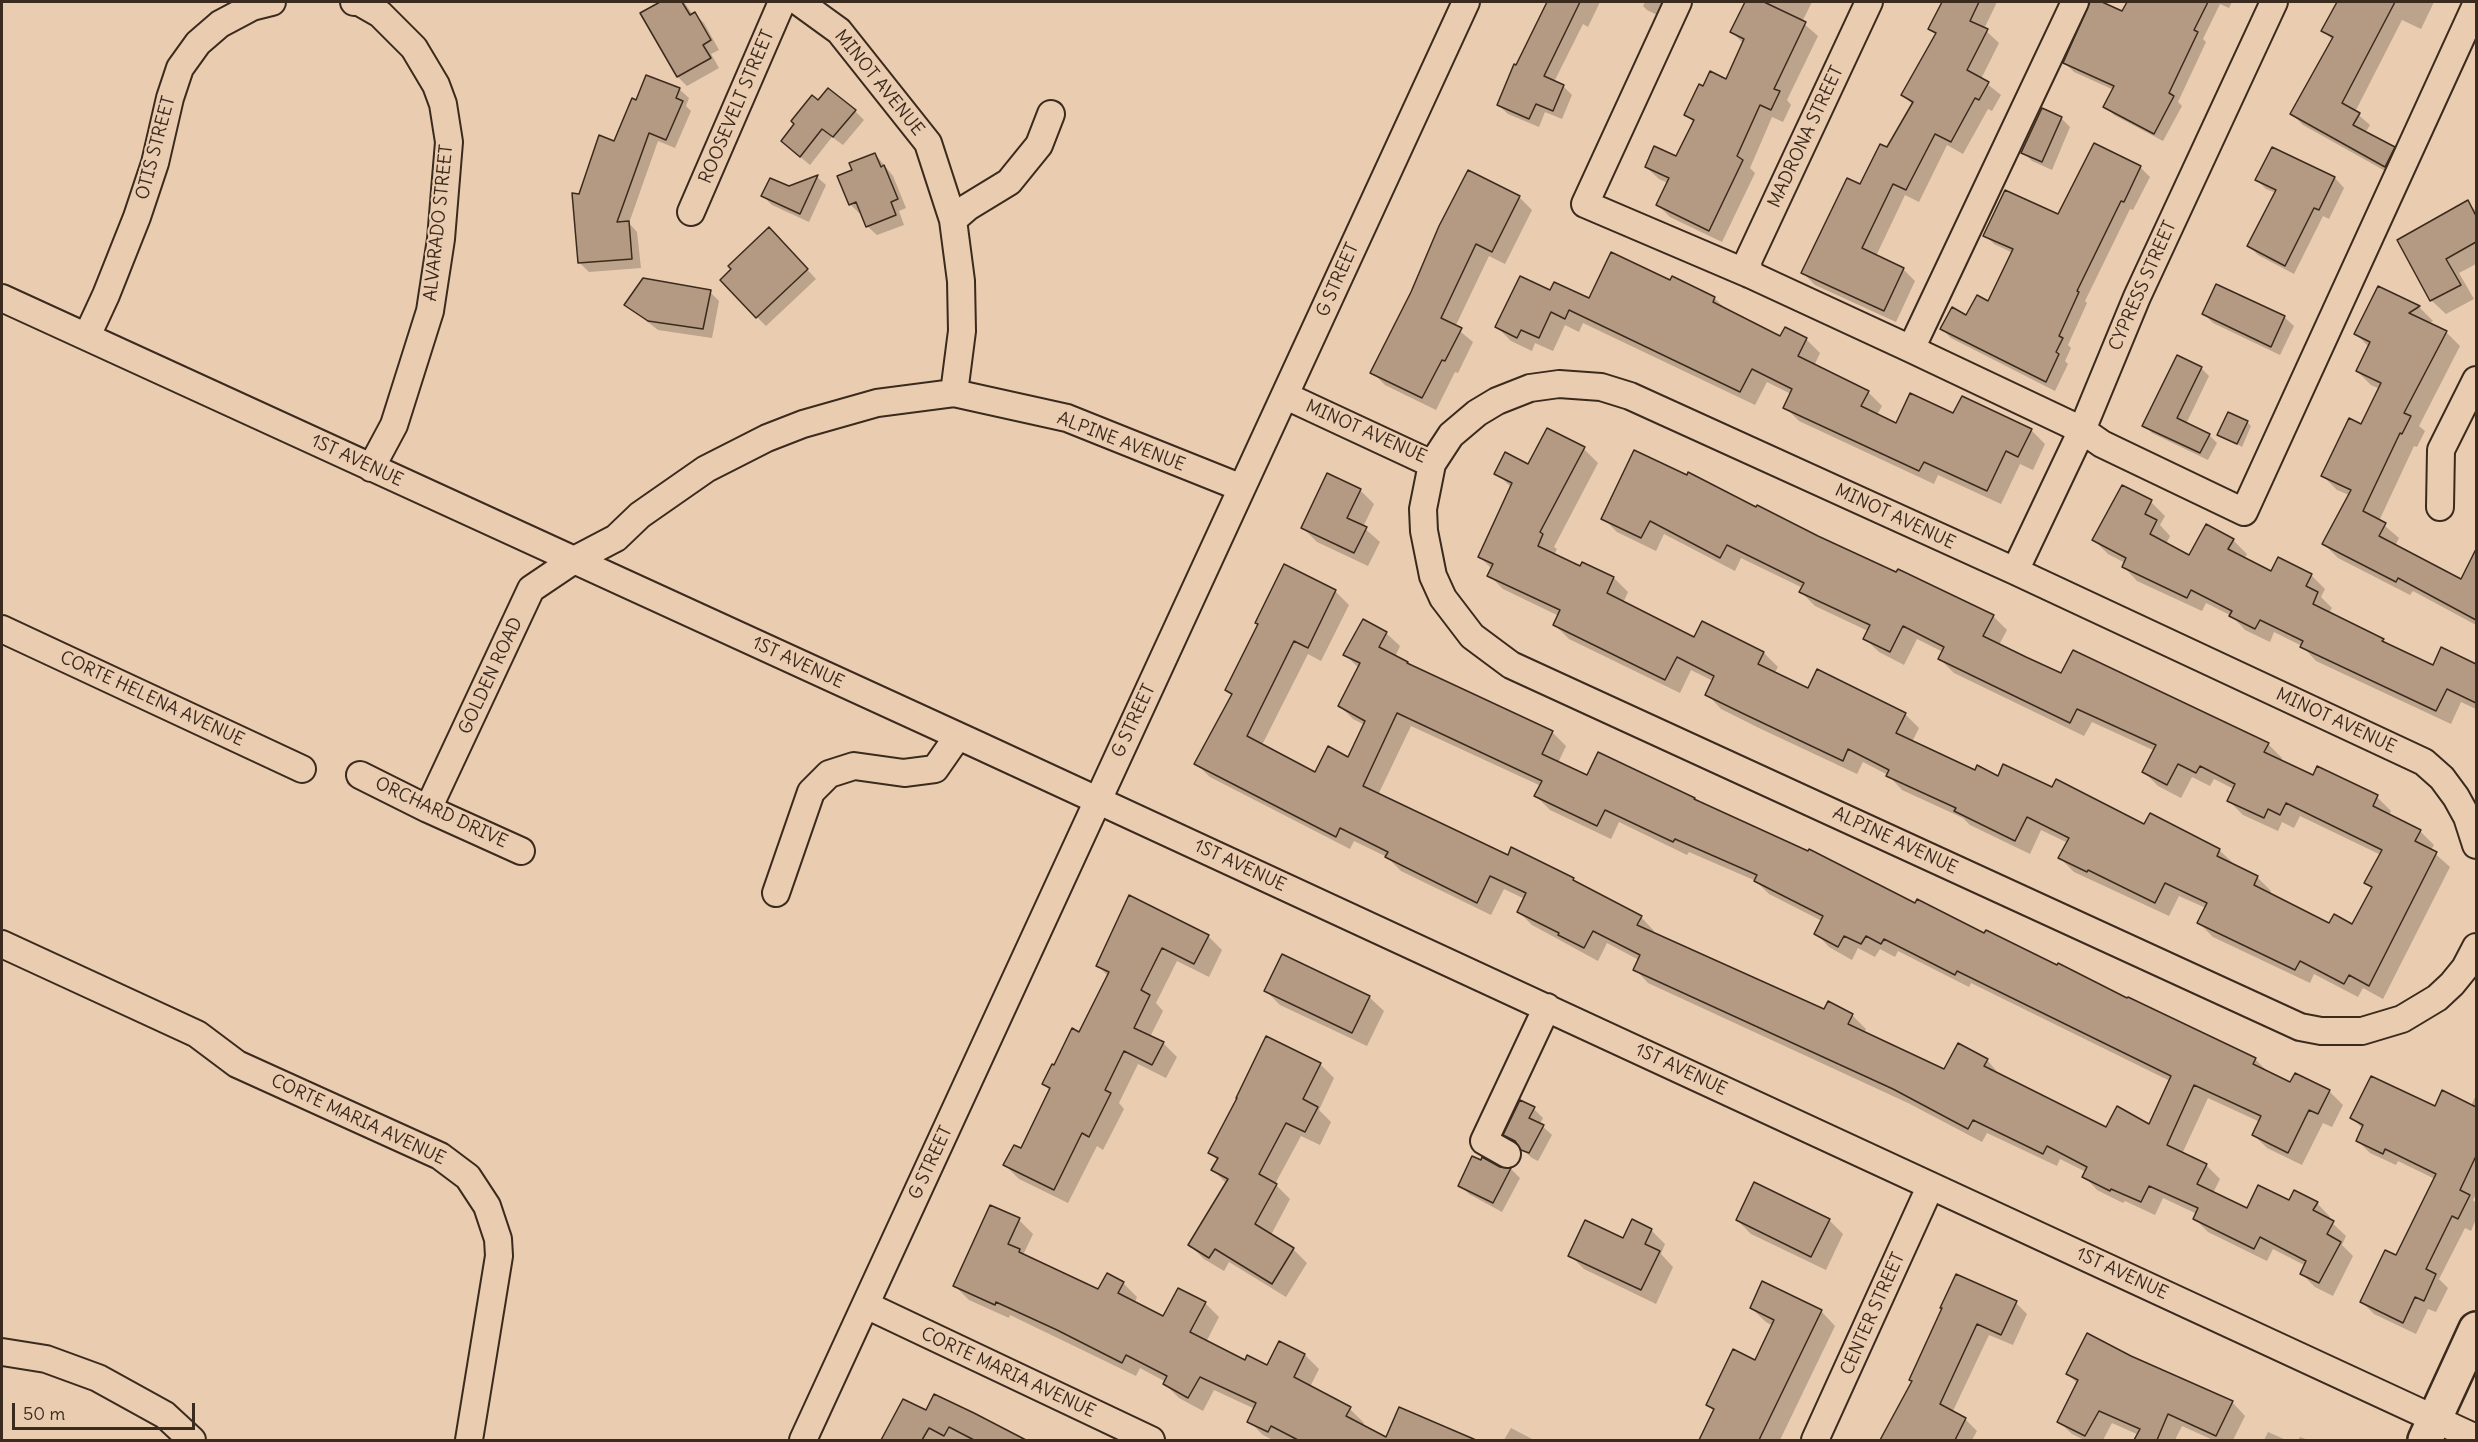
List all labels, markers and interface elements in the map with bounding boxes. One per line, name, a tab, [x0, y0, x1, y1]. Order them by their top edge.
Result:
street label: MINOT AVENUE	[830, 26, 928, 140]
street label: ROOSEVELT STREET	[695, 27, 779, 187]
street label: MADRONA STREET	[1764, 63, 1848, 211]
street label: OTIS STREET	[132, 94, 180, 202]
street label: ALVARADO STREET	[420, 144, 458, 302]
street label: CYPRESS STREET	[2105, 218, 2181, 354]
street label: G STREET	[1312, 240, 1364, 320]
street label: MINOT AVENUE	[1302, 396, 1430, 468]
street label: ALPINE AVENUE	[1054, 408, 1188, 476]
street label: 1ST AVENUE	[308, 430, 406, 492]
street label: MINOT AVENUE	[1831, 480, 1959, 554]
street label: GOLDEN ROAD	[455, 614, 527, 738]
street label: 1ST AVENUE	[749, 632, 847, 694]
street label: CORTE HELENA AVENUE	[56, 647, 248, 751]
street label: G STREET	[1108, 681, 1160, 761]
street label: MINOT AVENUE	[2272, 684, 2400, 758]
street label: ORCHARD DRIVE	[371, 773, 511, 853]
street label: ALPINE AVENUE	[1829, 803, 1961, 879]
street label: 1ST AVENUE	[1191, 835, 1289, 897]
street label: 1ST AVENUE	[1632, 1039, 1730, 1101]
street label: CORTE MARIA AVENUE	[267, 1070, 449, 1170]
street label: G STREET	[905, 1123, 957, 1203]
street label: 1ST AVENUE	[2073, 1243, 2171, 1305]
street label: CENTER STREET	[1836, 1249, 1910, 1379]
street label: CORTE MARIA AVENUE	[917, 1323, 1099, 1423]
scale bar	[15, 1391, 198, 1429]
text: 50 m	[23, 1402, 65, 1425]

